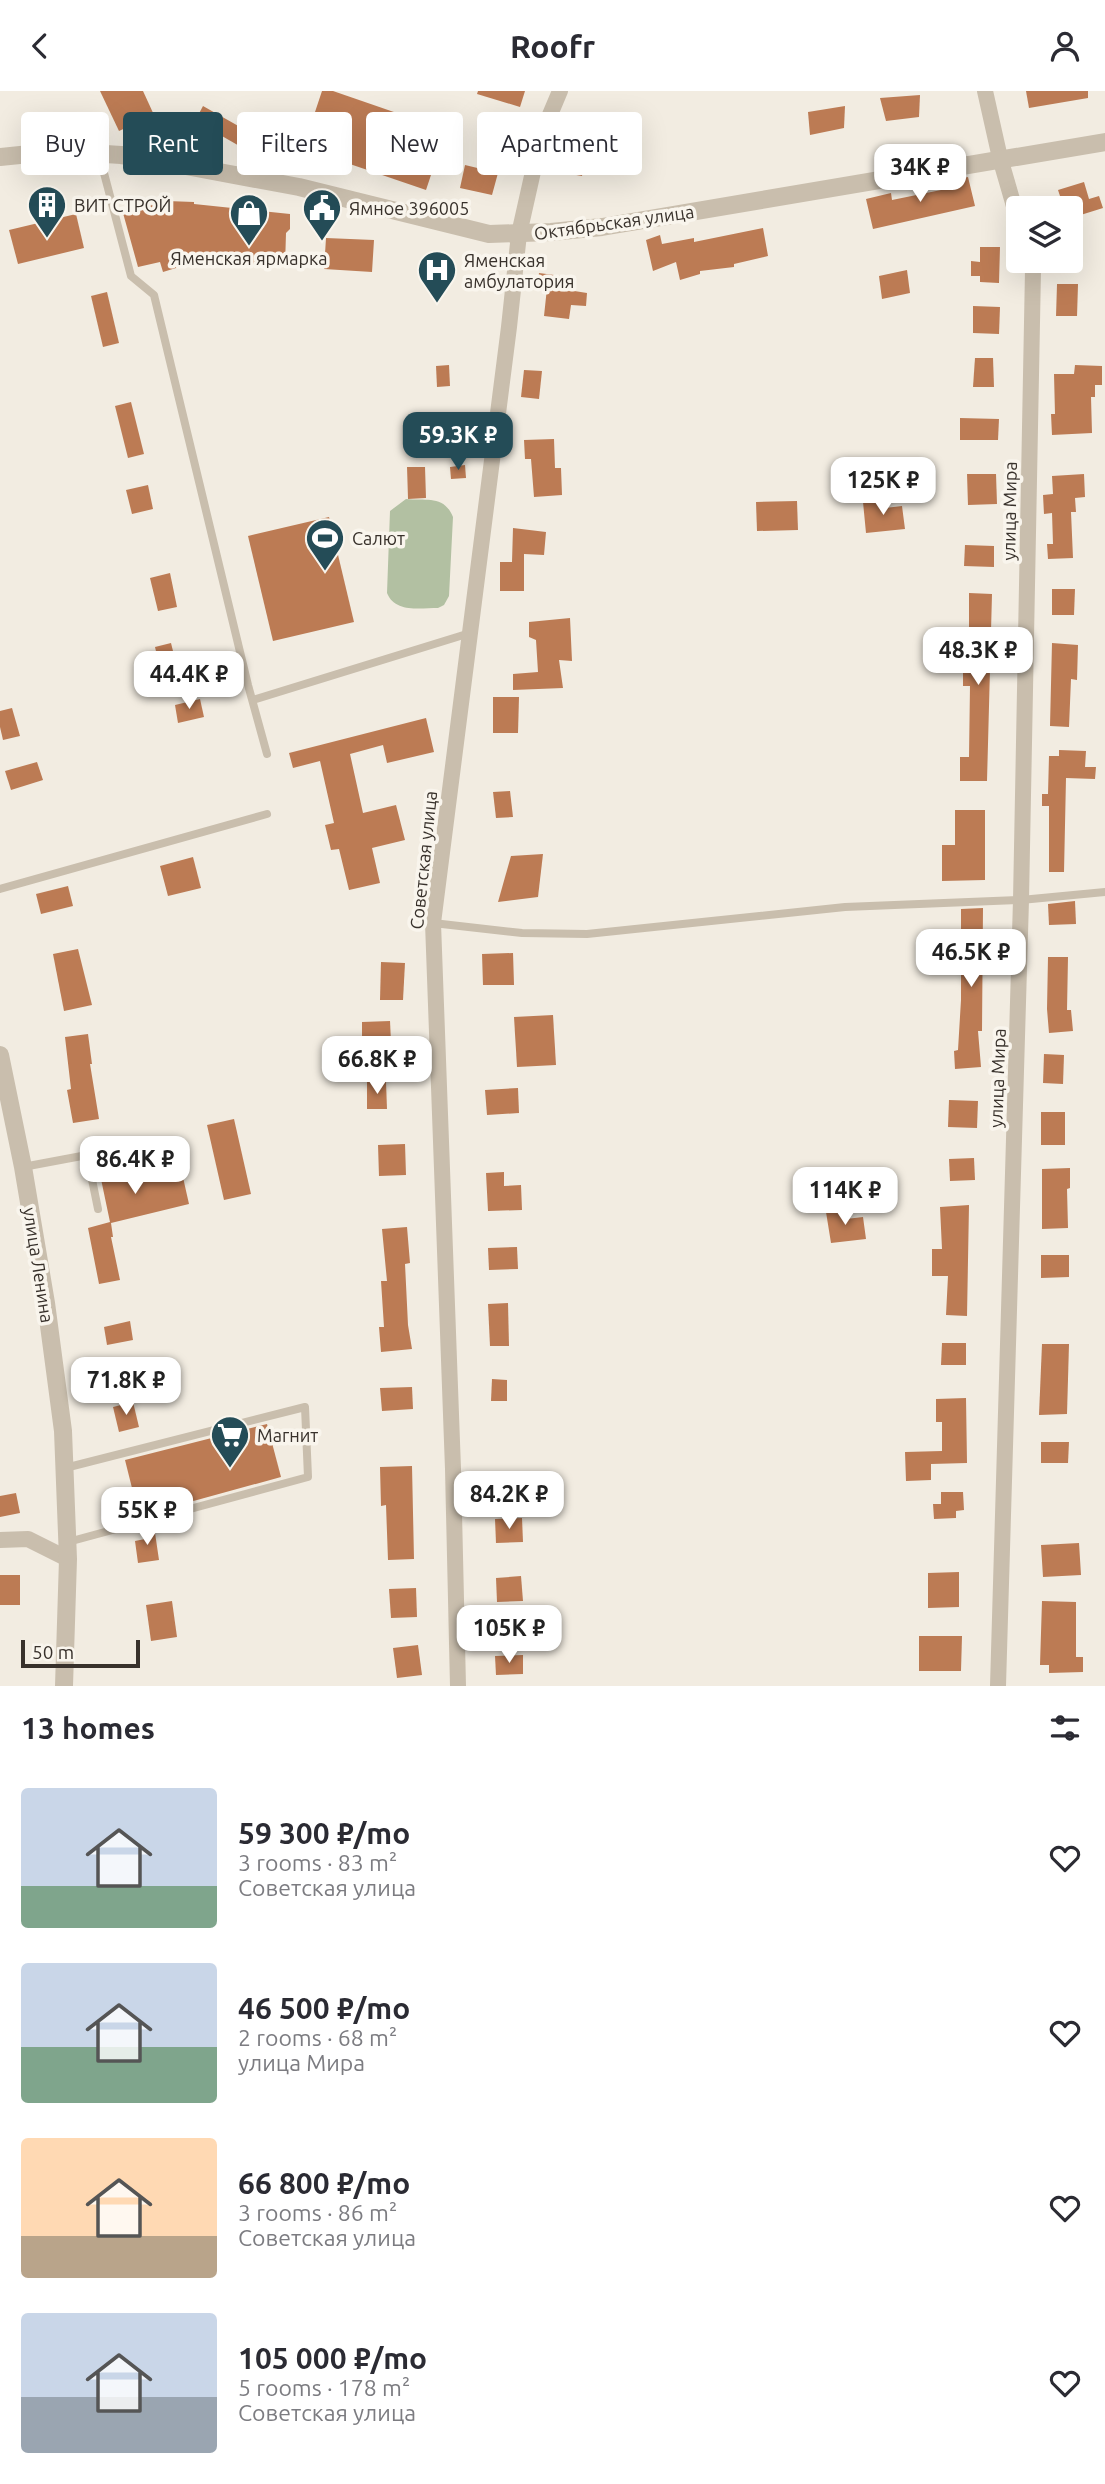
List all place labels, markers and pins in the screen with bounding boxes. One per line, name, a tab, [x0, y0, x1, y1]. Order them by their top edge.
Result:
pin: 34K ₽	[871, 145, 969, 204]
building icon: ВИТ СТРОЙ	[26, 184, 68, 239]
public building icon: Ямное 396005	[301, 187, 343, 242]
shop icon: Яменская ярмарка	[228, 192, 270, 247]
place label: ВИТ СТРОЙ	[74, 195, 171, 215]
place label: Ямное 396005	[349, 198, 469, 218]
place label: Яменская ярмарка	[170, 248, 328, 268]
hospital icon: Яменская амбулатория	[416, 249, 458, 304]
place label: Яменская амбулатория	[464, 250, 574, 291]
pin: 59.3K ₽	[393, 413, 523, 472]
pin: 125K ₽	[826, 457, 940, 517]
sports icon: Салют	[304, 517, 346, 572]
place label: Салют	[352, 528, 405, 548]
pin: 48.3K ₽	[913, 627, 1043, 687]
pin: 44.4K ₽	[124, 651, 254, 711]
pin: 46.5K ₽	[906, 929, 1036, 989]
pin: 66.8K ₽	[312, 1037, 442, 1096]
pin: 86.4K ₽	[70, 1137, 200, 1196]
pin: 114K ₽	[788, 1167, 902, 1227]
pin: 71.8K ₽	[61, 1357, 191, 1417]
supermarket icon: Магнит	[209, 1414, 251, 1469]
place label: Магнит	[257, 1425, 318, 1445]
pin: 84.2K ₽	[444, 1471, 574, 1531]
pin: 55K ₽	[98, 1487, 196, 1547]
pin: 105K ₽	[452, 1605, 566, 1665]

